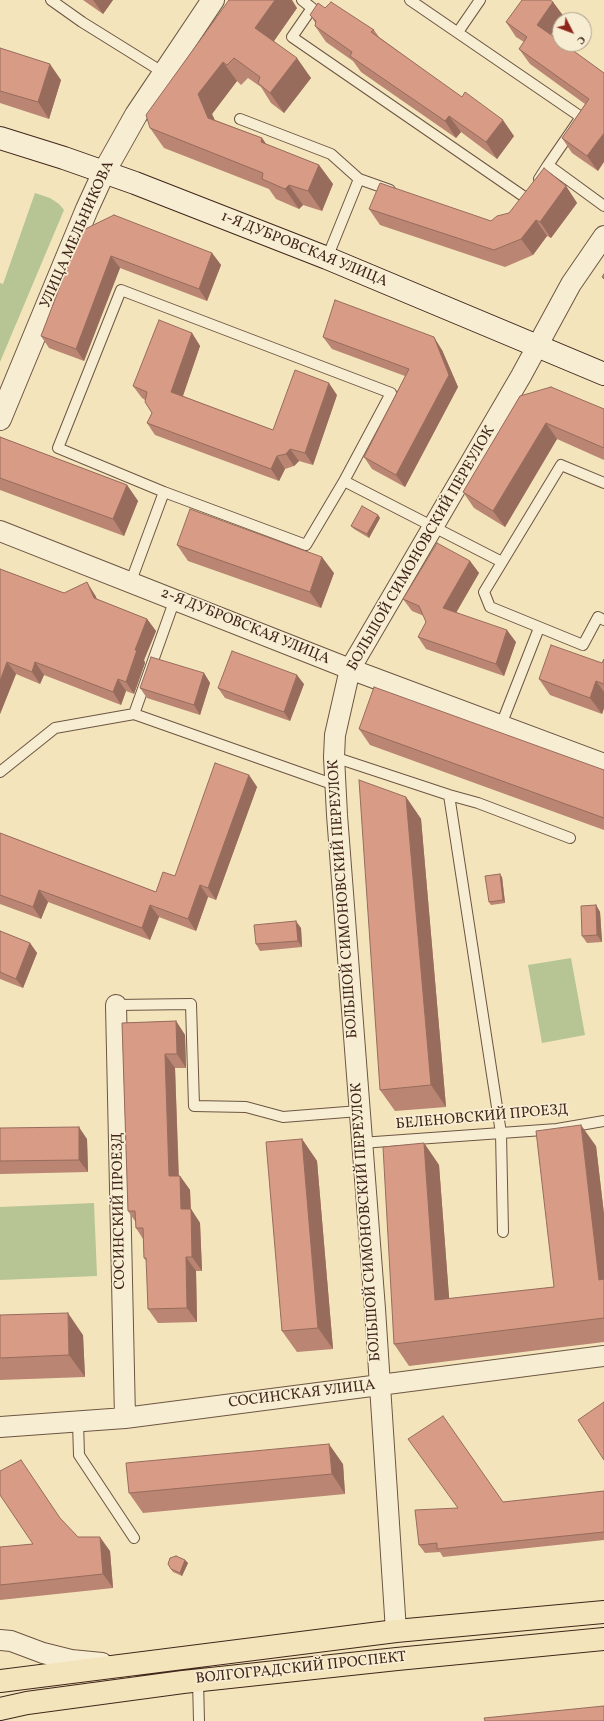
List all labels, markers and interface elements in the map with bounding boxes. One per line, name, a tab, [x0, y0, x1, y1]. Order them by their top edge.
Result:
north arrow	[552, 12, 592, 52]
text: С	[573, 32, 588, 47]
street label: УЛИЦА МЕЛЬНИКОВА	[37, 158, 119, 312]
street label: 1-Я ДУБРОВСКАЯ УЛИЦА	[218, 208, 390, 292]
street label: БОЛЬШОЙ СИМОНОВСКИЙ ПЕРЕУЛОК	[344, 423, 500, 675]
street label: 2-Я ДУБРОВСКАЯ УЛИЦА	[158, 585, 332, 669]
street label: БОЛЬШОЙ СИМОНОВСКИЙ ПЕРЕУЛОК	[325, 759, 363, 1039]
street label: БОЛЬШОЙ СИМОНОВСКИЙ ПЕРЕУЛОК	[348, 1082, 386, 1362]
street label: БЕЛЕНОВСКИЙ ПРОЕЗД	[395, 1101, 569, 1135]
street label: СОСИНСКИЙ ПРОЕЗД	[110, 1132, 130, 1290]
street label: СОСИНСКАЯ УЛИЦА	[227, 1377, 377, 1413]
street label: ВОЛГОГРАДСКИЙ ПРОСПЕКТ	[195, 1649, 407, 1689]

